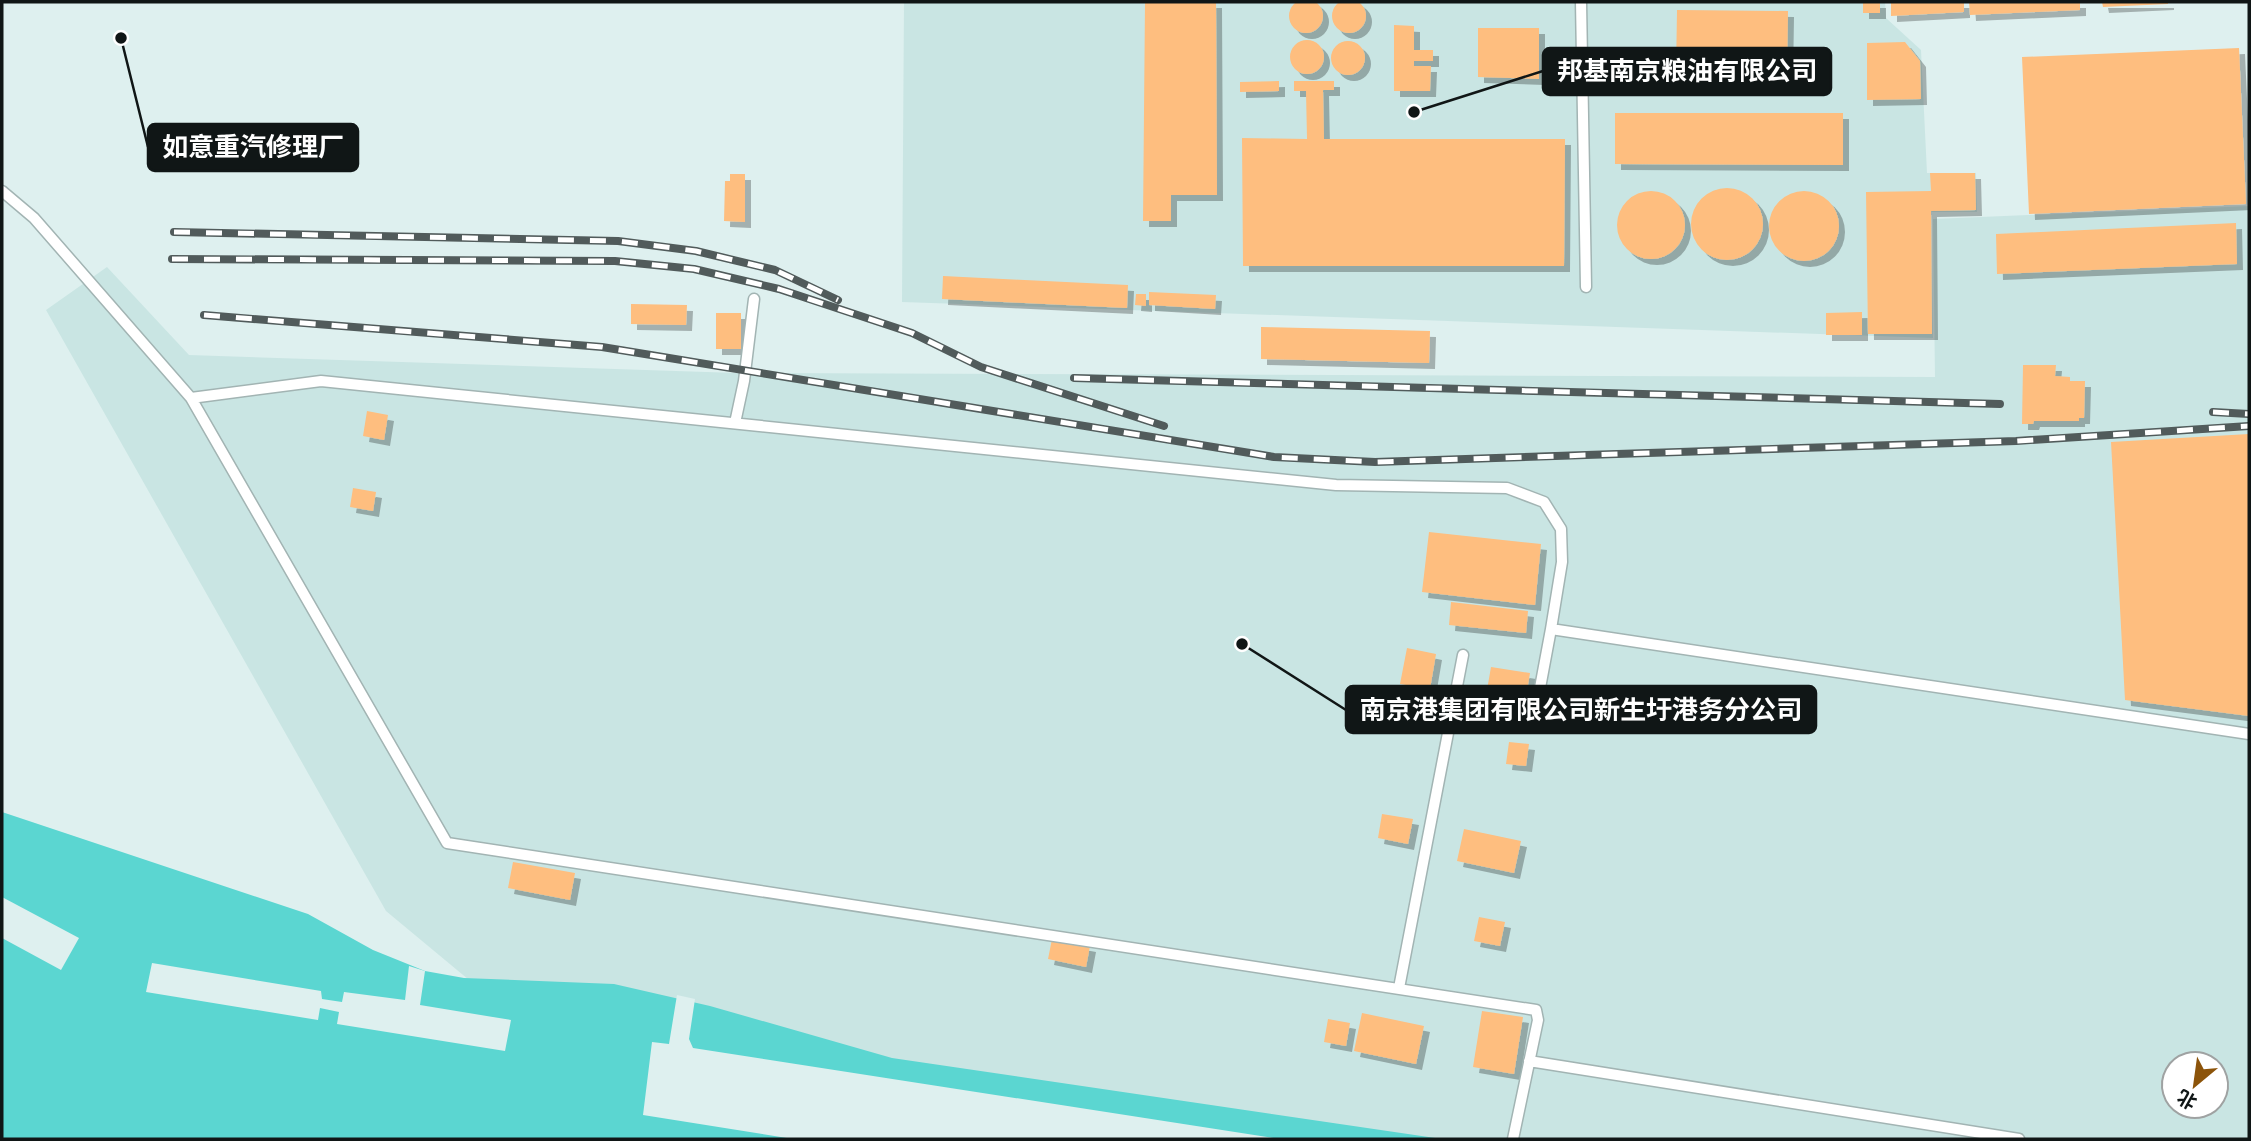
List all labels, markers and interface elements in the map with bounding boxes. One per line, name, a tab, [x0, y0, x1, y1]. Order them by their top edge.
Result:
callout: 邦基南京粮油有限公司	[1543, 48, 1831, 95]
text: 邦基南京粮油有限公司	[1557, 57, 1817, 86]
callout: 如意重汽修理厂	[148, 124, 358, 171]
text: 如意重汽修理厂	[162, 133, 344, 162]
callout: 南京港集团有限公司新生圩港务分公司	[1346, 686, 1816, 733]
text: 南京港集团有限公司新生圩港务分公司	[1360, 696, 1802, 725]
north arrow	[2160, 1050, 2230, 1120]
text: 北	[2174, 1086, 2200, 1113]

